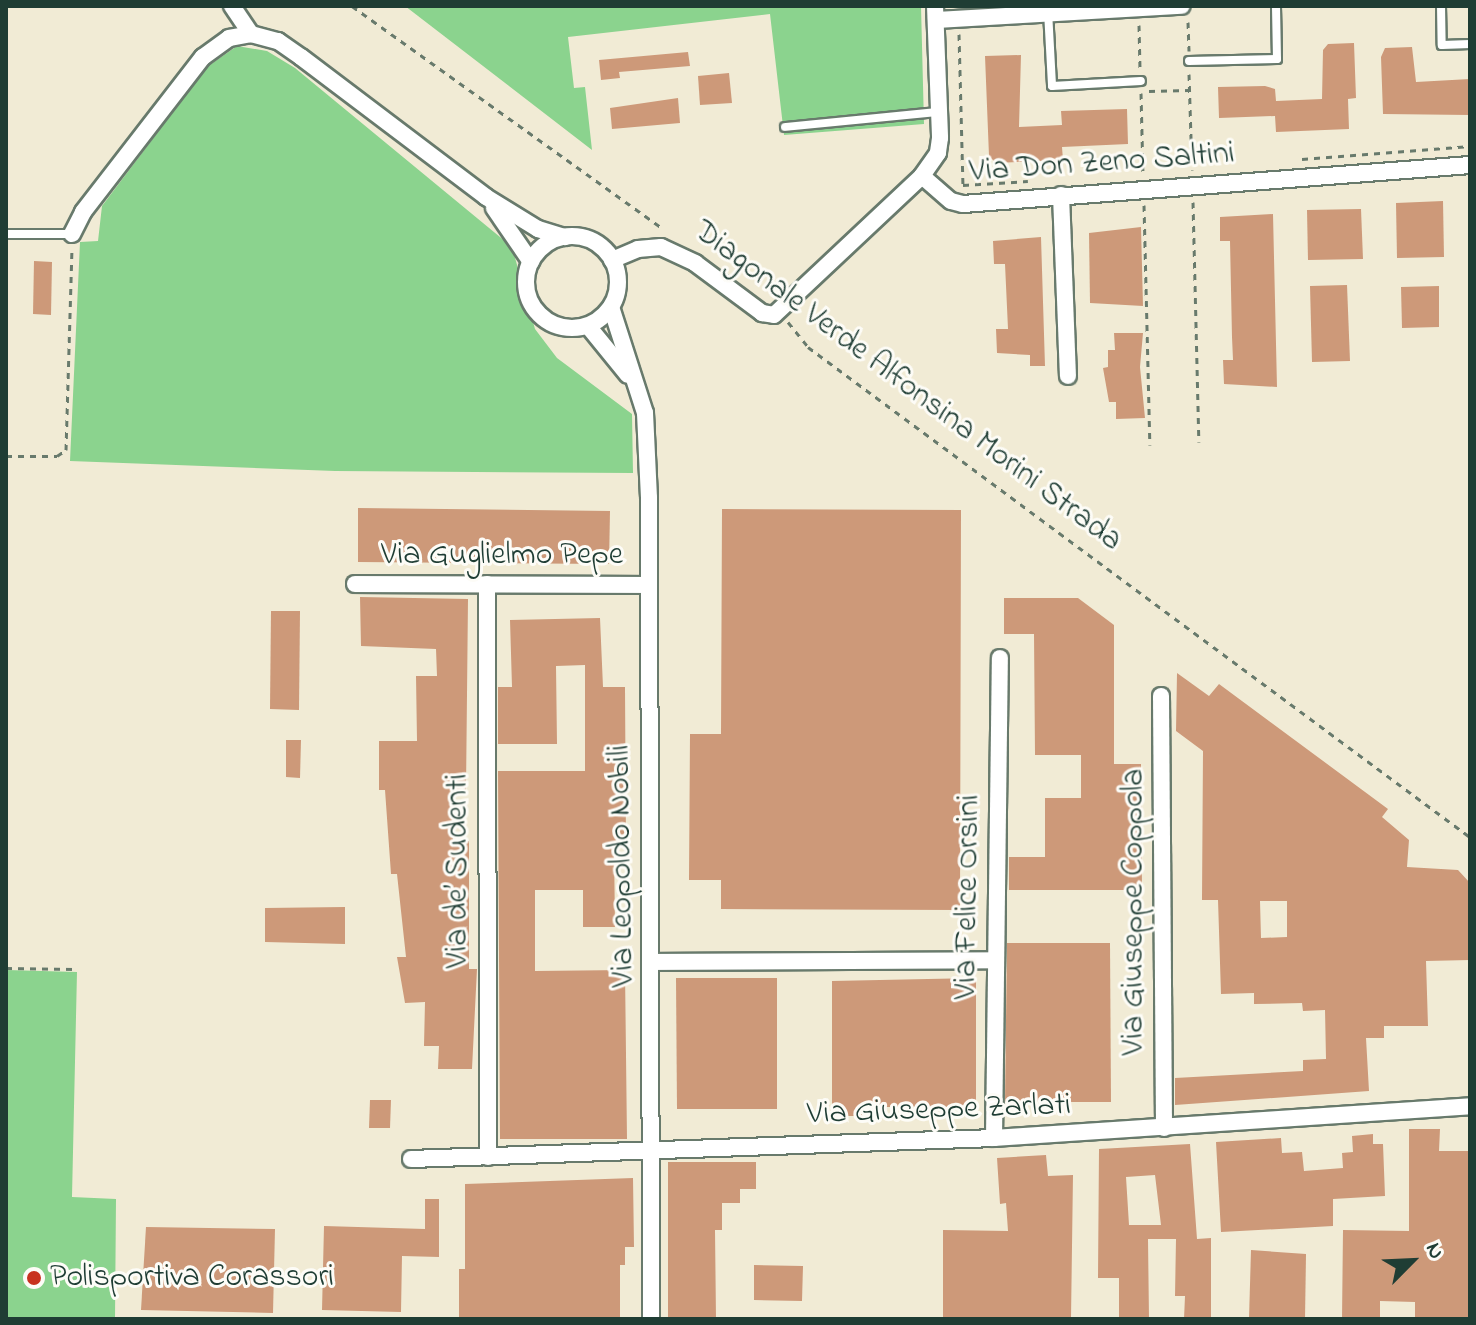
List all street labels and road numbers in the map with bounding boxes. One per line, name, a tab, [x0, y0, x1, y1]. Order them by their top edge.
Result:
street label: Via Don Zeno Saltini	[968, 136, 1236, 192]
street label: Diagonale Verde Alfonsina Morini Strada	[685, 213, 1129, 561]
street label: Via Guglielmo Pepe	[381, 537, 623, 575]
street label: Via Leopoldo Nobili	[602, 744, 644, 988]
street label: Via Giuseppe Coppola	[1116, 769, 1154, 1055]
street label: Via de’ Sudenti	[440, 774, 478, 968]
street label: Via Felice Orsini	[948, 794, 990, 1000]
street label: Via Giuseppe Zarlati	[806, 1087, 1072, 1135]

